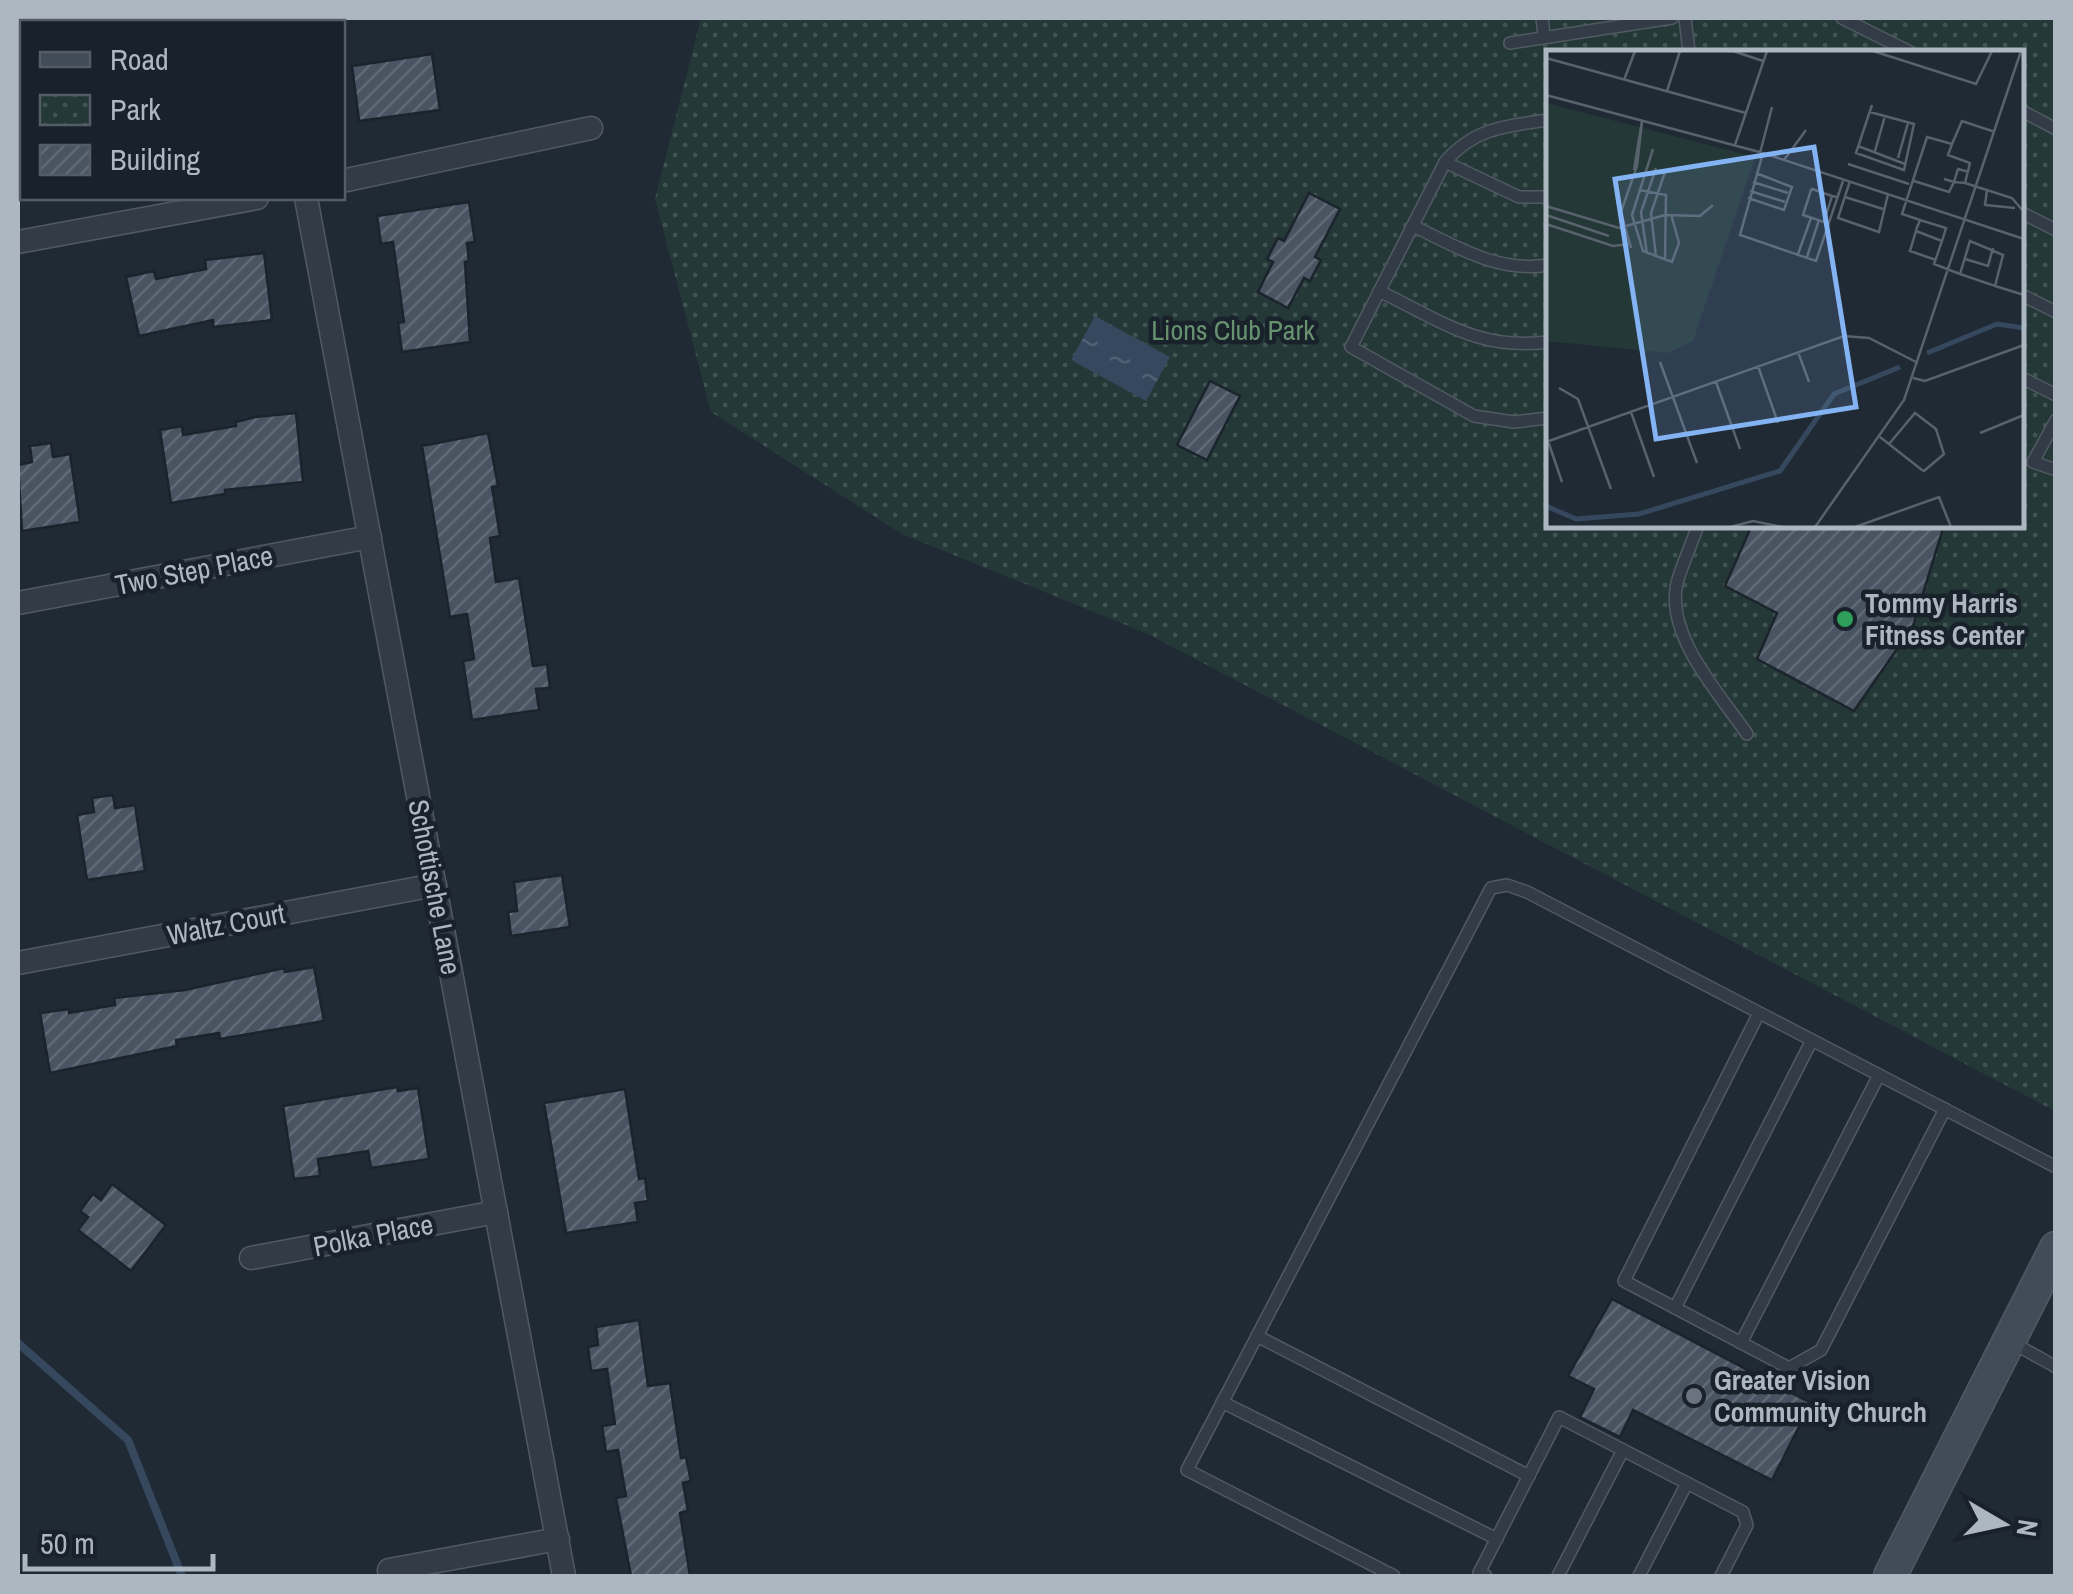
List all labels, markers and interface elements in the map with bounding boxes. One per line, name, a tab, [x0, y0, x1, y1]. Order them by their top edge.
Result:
legend	[20, 20, 345, 200]
text: Road	[110, 39, 169, 79]
inset map	[1546, 50, 2023, 528]
text: Park	[110, 89, 161, 129]
text: Building	[110, 139, 201, 179]
park label: Lions Club Park	[1151, 311, 1315, 349]
street label: Two Step Place	[112, 536, 276, 604]
place label: Tommy Harris Fitness Center	[1865, 584, 2025, 654]
marker: Tommy Harris Fitness Center	[1834, 608, 1856, 630]
street label: Schottische Lane	[399, 796, 471, 978]
street label: Waltz Court	[164, 894, 288, 954]
street label: Polka Place	[310, 1205, 436, 1265]
place label: Greater Vision Community Church	[1714, 1361, 1927, 1431]
marker: Greater Vision Community Church	[1683, 1385, 1705, 1407]
north arrow	[1953, 1474, 2053, 1574]
scale bar	[25, 1509, 212, 1571]
text: N	[2008, 1517, 2048, 1539]
text: 50 m	[40, 1523, 95, 1563]

